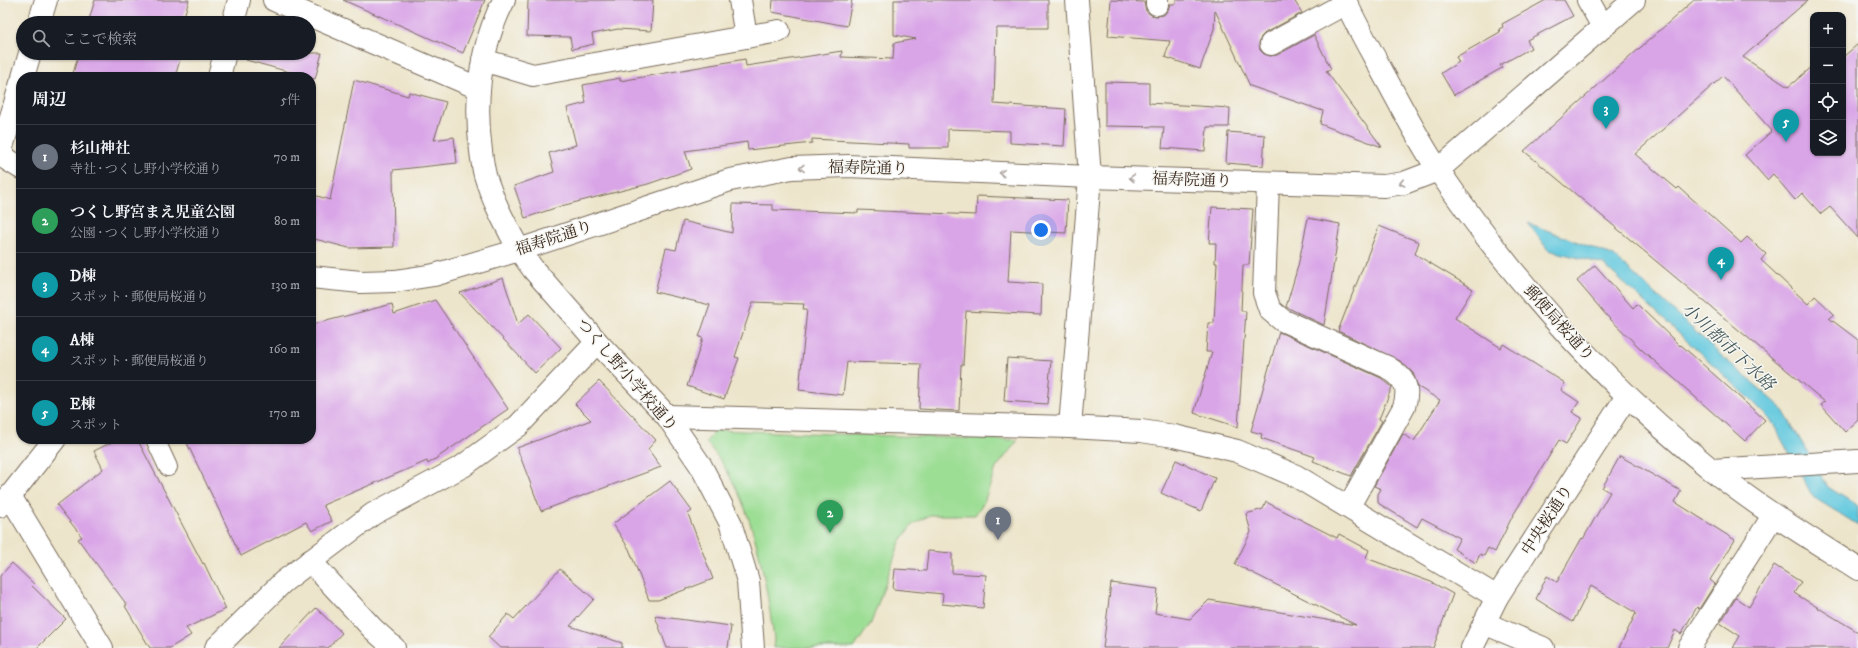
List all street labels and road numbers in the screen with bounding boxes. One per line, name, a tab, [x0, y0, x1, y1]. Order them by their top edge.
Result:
street label: 福寿院通り	[828, 157, 908, 179]
street label: 福寿院通り	[1152, 169, 1232, 191]
street label: 福寿院通り	[513, 216, 595, 260]
street label: 郵便局桜通り	[1519, 281, 1599, 365]
street label: つくし野小学校通り	[572, 314, 682, 436]
street label: 中央桜通り	[1517, 481, 1577, 559]

